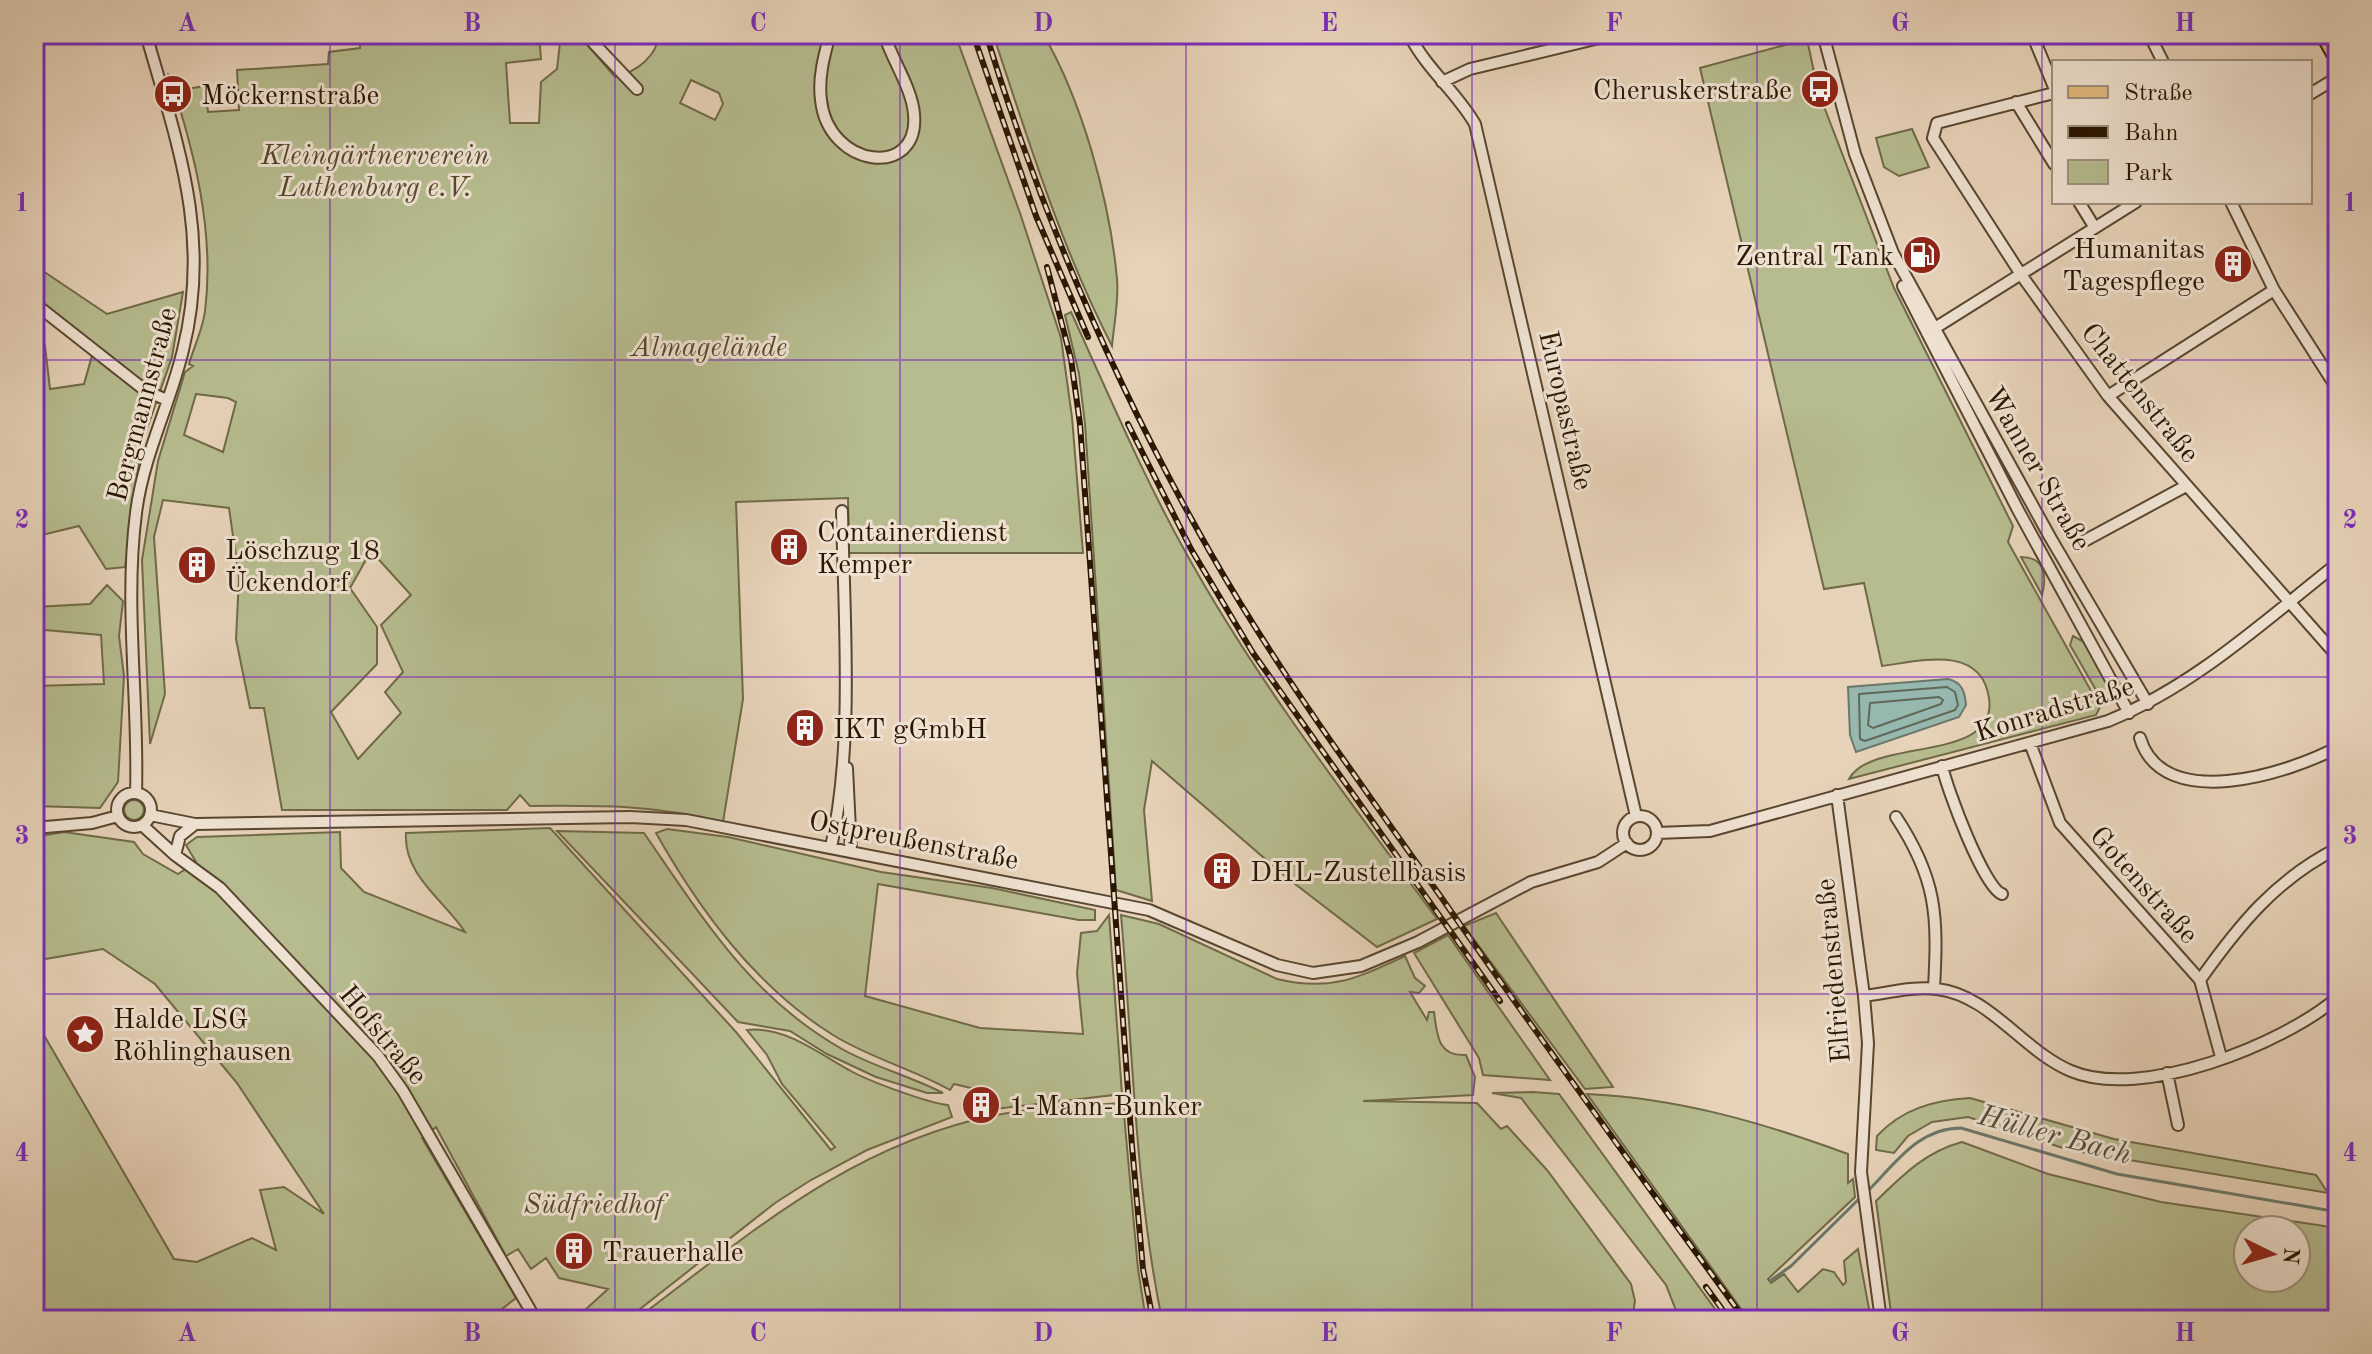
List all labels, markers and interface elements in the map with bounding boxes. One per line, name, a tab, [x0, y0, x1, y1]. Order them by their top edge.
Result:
text: A	[177, 11, 197, 37]
text: B	[463, 11, 481, 37]
text: C	[749, 11, 767, 37]
text: D	[1033, 11, 1053, 37]
text: E	[1320, 11, 1338, 37]
text: F	[1605, 11, 1623, 37]
text: G	[1891, 11, 1909, 37]
text: H	[2174, 11, 2196, 37]
legend	[2052, 60, 2312, 204]
bus stop icon: Cheruskerstraße	[1799, 68, 1841, 110]
bus stop icon: Möckernstraße	[152, 73, 194, 115]
place label: Cheruskerstraße	[1593, 78, 1792, 106]
text: Straße	[2124, 82, 2193, 106]
place label: Möckernstraße	[201, 83, 379, 111]
text: Bahn	[2124, 122, 2178, 146]
park label: Kleingärtnerverein Luthenburg e.V.	[260, 143, 489, 203]
text: Park	[2124, 162, 2173, 186]
text: 1	[14, 191, 30, 217]
text: 1	[2342, 191, 2358, 217]
fuel station icon: Zentral Tank	[1901, 234, 1943, 276]
place label: Humanitas Tagespflege	[2062, 237, 2205, 297]
building icon: Humanitas Tagespflege	[2212, 243, 2254, 285]
place label: Zentral Tank	[1735, 244, 1894, 272]
street label: Bergmannstraße	[104, 305, 183, 505]
street label: Chattenstraße	[2074, 319, 2203, 469]
street label: Europastraße	[1532, 328, 1596, 493]
park label: Almagelände	[629, 335, 787, 363]
street label: Wanner Straße	[1978, 383, 2095, 556]
text: 2	[14, 508, 30, 534]
text: 2	[2342, 508, 2358, 534]
place label: Containerdienst Kemper	[817, 520, 1008, 580]
building icon: Containerdienst Kemper	[768, 526, 810, 568]
place label: Löschzug 18 Ückendorf	[225, 538, 380, 598]
building icon: Löschzug 18 Ückendorf	[176, 544, 218, 586]
street label: Konradstraße	[1972, 673, 2138, 748]
building icon: IKT gGmbH	[784, 707, 826, 749]
place label: IKT gGmbH	[833, 717, 987, 745]
street label: Ostpreußenstraße	[806, 808, 1021, 876]
street label: Gotenstraße	[2083, 822, 2202, 950]
text: 3	[14, 824, 30, 850]
text: 3	[2342, 824, 2358, 850]
building icon: DHL-Zustellbasis	[1201, 850, 1243, 892]
place label: DHL-Zustellbasis	[1250, 860, 1466, 888]
street label: Elfriedenstraße	[1813, 877, 1857, 1064]
street label: Hofstraße	[332, 981, 431, 1091]
place label: Halde LSG Röhlinghausen	[113, 1007, 292, 1067]
place icon: Halde LSG Röhlinghausen	[64, 1013, 106, 1055]
building icon: 1-Mann-Bunker	[960, 1084, 1002, 1126]
place label: 1-Mann-Bunker	[1009, 1094, 1202, 1122]
water label: Hüller Bach	[1974, 1101, 2134, 1171]
text: 4	[14, 1141, 30, 1167]
text: 4	[2342, 1141, 2358, 1167]
park label: Südfriedhof	[523, 1192, 669, 1220]
north arrow	[2232, 1214, 2312, 1294]
building icon: Trauerhalle	[553, 1230, 595, 1272]
place label: Trauerhalle	[602, 1240, 744, 1268]
text: N	[2278, 1246, 2302, 1265]
text: A	[177, 1321, 197, 1347]
text: B	[463, 1321, 481, 1347]
text: C	[749, 1321, 767, 1347]
text: D	[1033, 1321, 1053, 1347]
text: E	[1320, 1321, 1338, 1347]
text: F	[1605, 1321, 1623, 1347]
text: G	[1891, 1321, 1909, 1347]
text: H	[2174, 1321, 2196, 1347]

